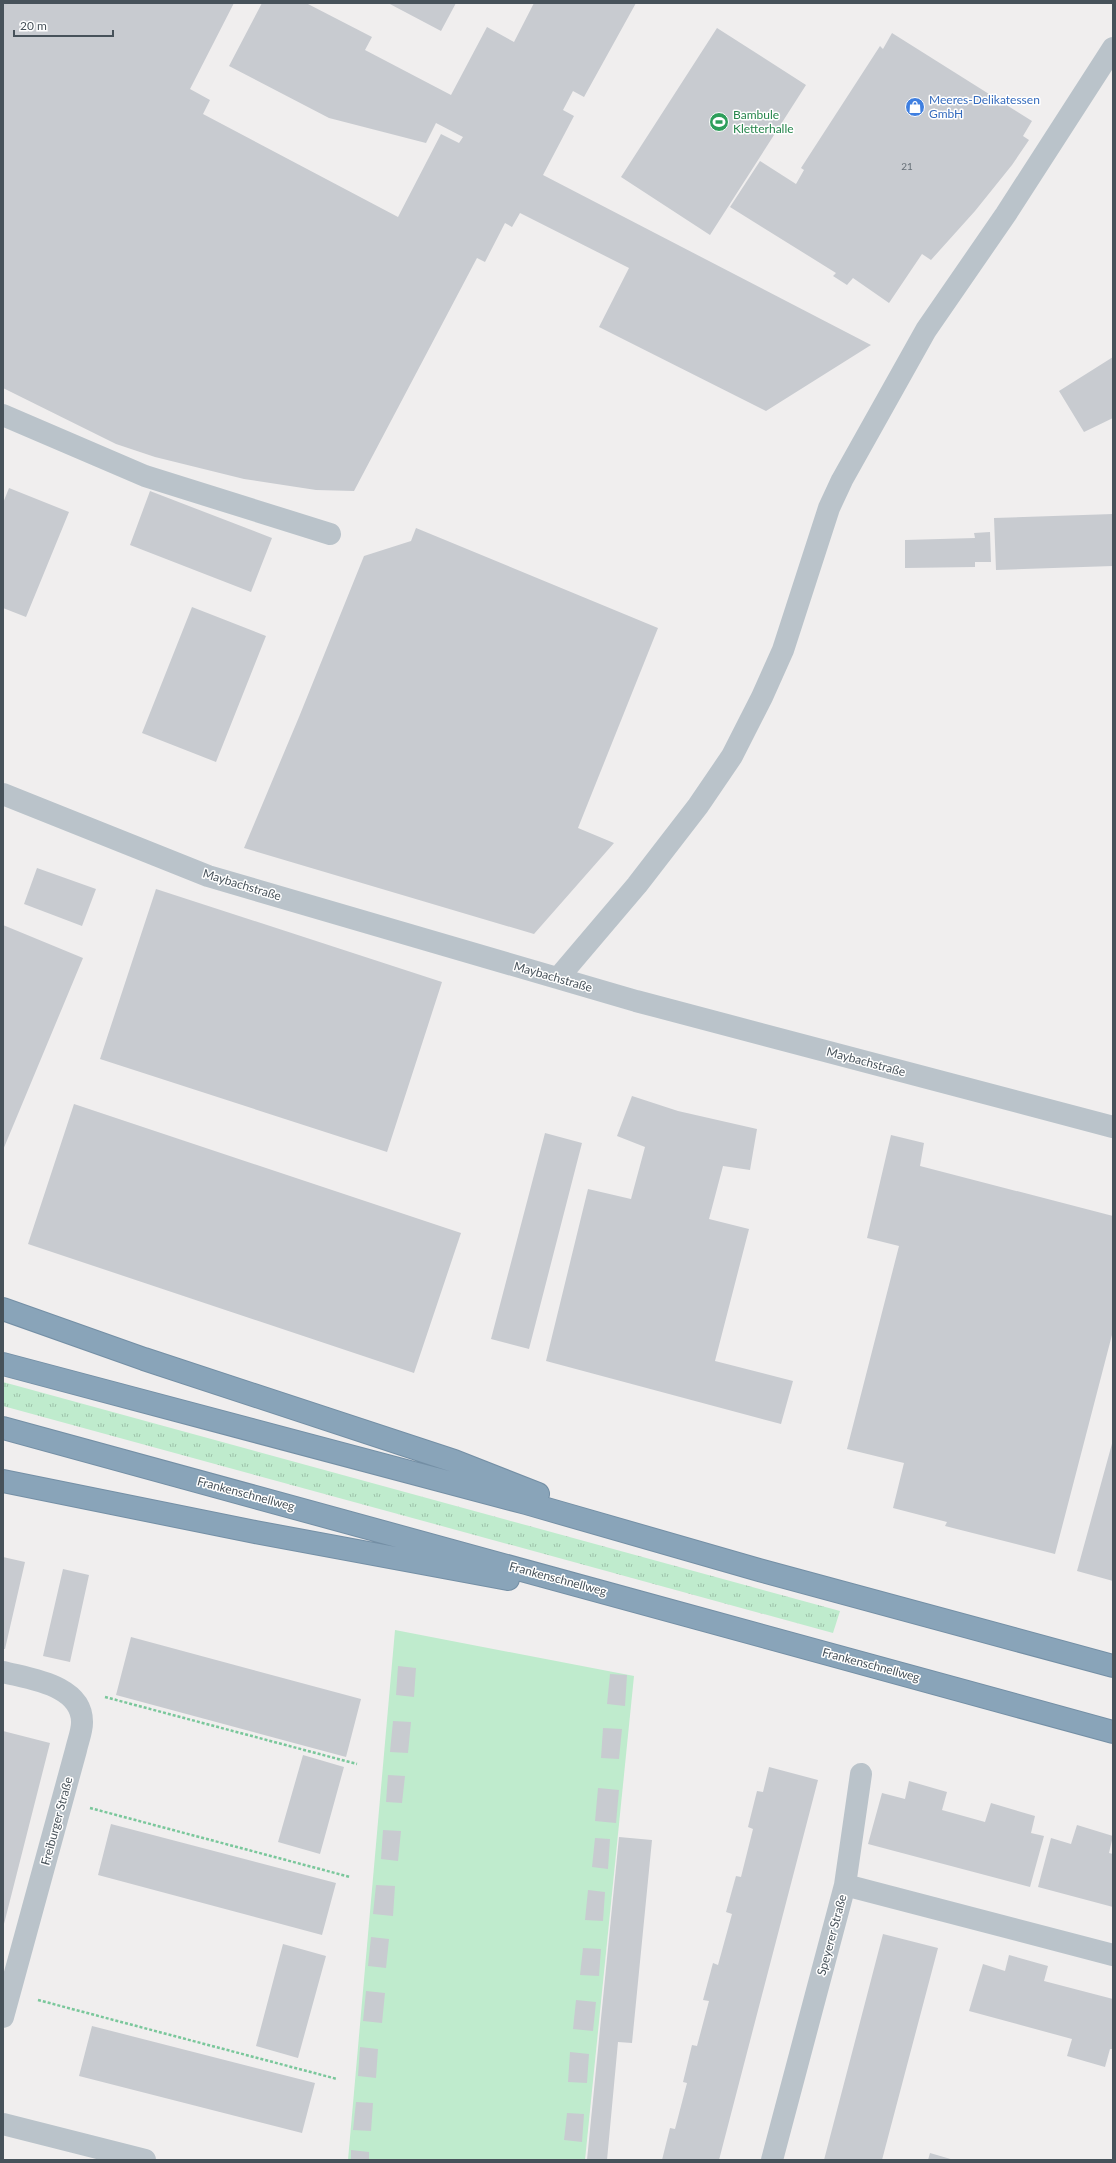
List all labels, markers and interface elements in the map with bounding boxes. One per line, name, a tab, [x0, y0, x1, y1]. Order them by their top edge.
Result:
scale bar	[14, 12, 113, 38]
text: 20 m	[20, 18, 47, 33]
place label: Meeres-Delikatessen GmbH	[929, 92, 1040, 121]
shop icon: Meeres-Delikatessen GmbH	[904, 96, 926, 118]
place label: Bambule Kletterhalle	[733, 107, 794, 136]
sports icon: Bambule Kletterhalle	[708, 111, 730, 133]
house number: 21	[901, 160, 913, 172]
street label: Maybachstraße	[201, 865, 283, 904]
street label: Maybachstraße	[512, 958, 594, 995]
street label: Maybachstraße	[825, 1044, 907, 1079]
street label: Frankenschnellweg	[196, 1473, 296, 1514]
street label: Frankenschnellweg	[508, 1558, 608, 1599]
street label: Frankenschnellweg	[821, 1644, 921, 1685]
street label: Freiburger Straße	[37, 1775, 76, 1867]
street label: Speyerer Straße	[813, 1893, 850, 1977]

